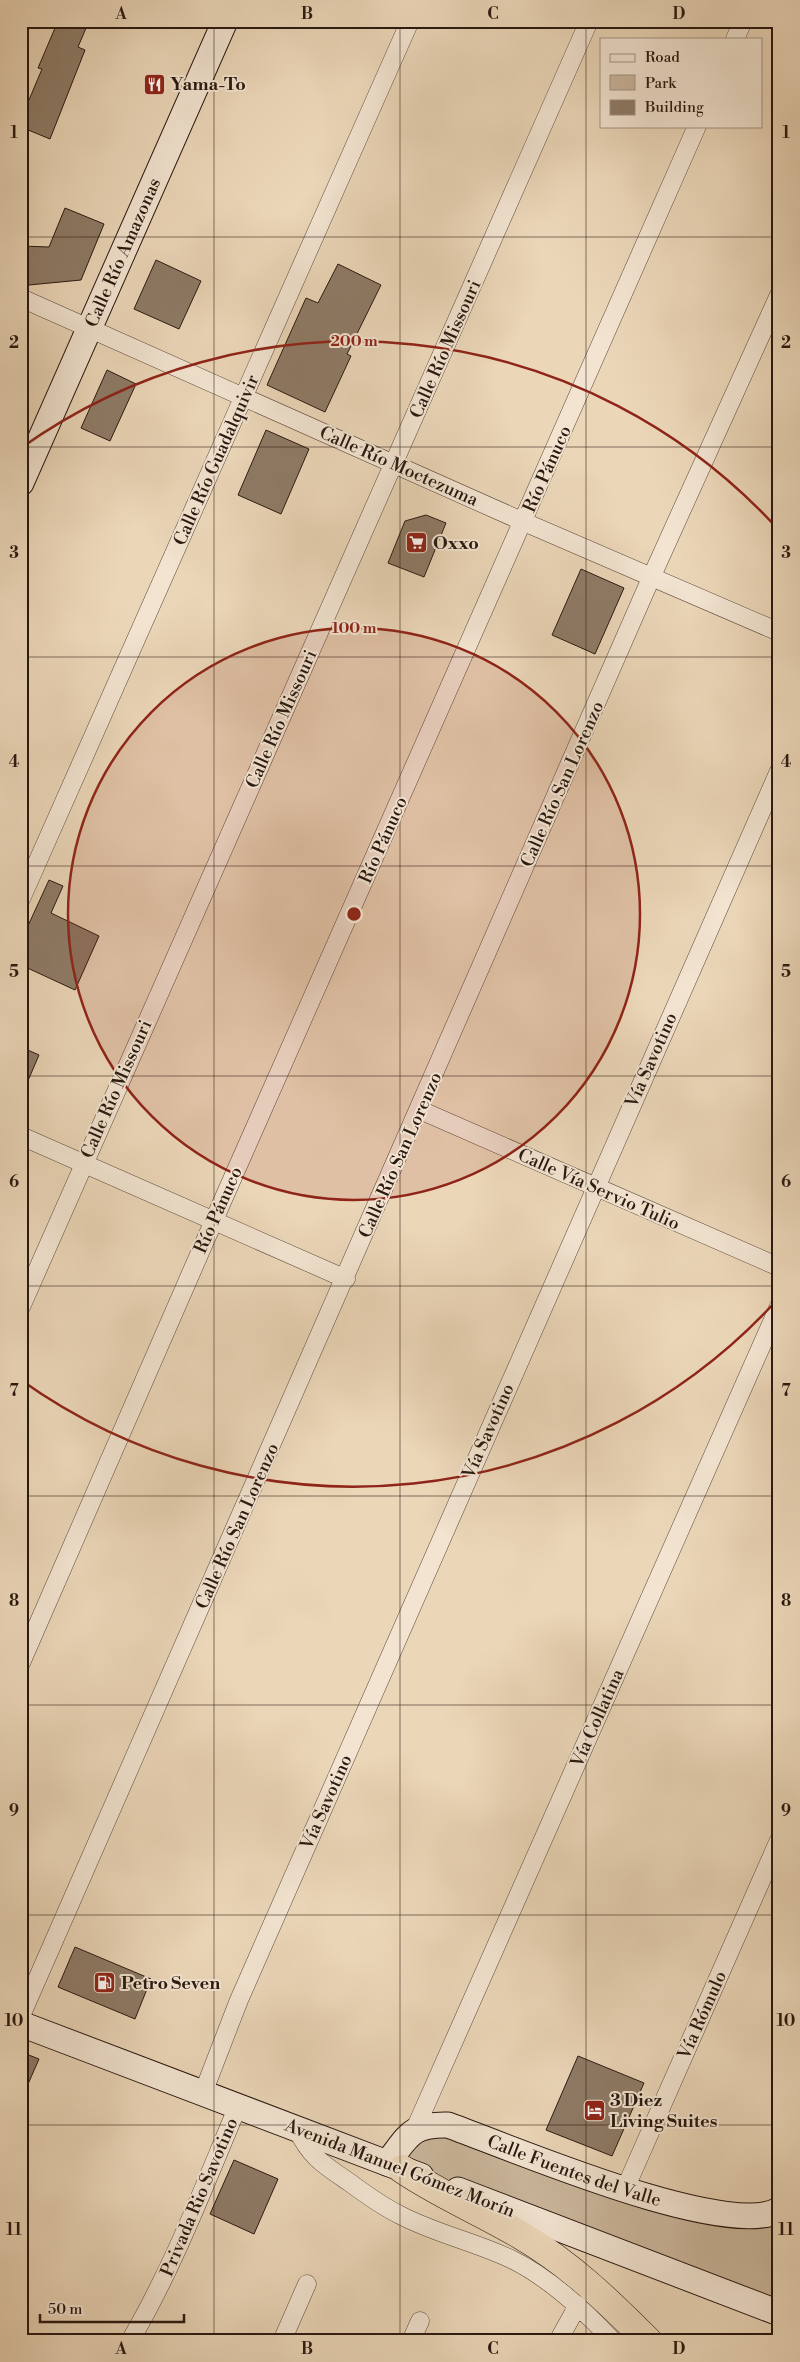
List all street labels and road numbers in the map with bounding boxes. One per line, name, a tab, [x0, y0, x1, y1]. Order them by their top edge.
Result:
street label: Calle Río Amazonas	[80, 174, 166, 331]
street label: Calle Río Missouri	[405, 276, 486, 422]
street label: Calle Río Guadalquivir	[168, 371, 265, 549]
street label: Calle Río Moctezuma	[316, 421, 483, 512]
street label: Río Pánuco	[518, 422, 577, 516]
street label: Calle Río Missouri	[241, 646, 322, 792]
street label: Calle Río San Lorenzo	[515, 698, 609, 871]
street label: Río Pánuco	[354, 793, 413, 887]
street label: Vía Savotino	[620, 1009, 683, 1112]
street label: Calle Río Missouri	[76, 1016, 157, 1162]
street label: Calle Río San Lorenzo	[353, 1069, 447, 1242]
street label: Calle Vía Servio Tulio	[514, 1143, 683, 1236]
street label: Río Pánuco	[189, 1163, 248, 1257]
street label: Vía Savotino	[457, 1380, 520, 1483]
street label: Calle Río San Lorenzo	[190, 1440, 284, 1613]
street label: Vía Collatina	[565, 1665, 630, 1772]
street label: Vía Savotino	[295, 1751, 358, 1854]
street label: Vía Rómulo	[672, 1967, 732, 2064]
street label: Privada Rio Savotino	[156, 2114, 243, 2280]
street label: Avenida Manuel Gómez Morín	[281, 2114, 518, 2223]
street label: Calle Fuentes del Valle	[484, 2130, 664, 2212]

